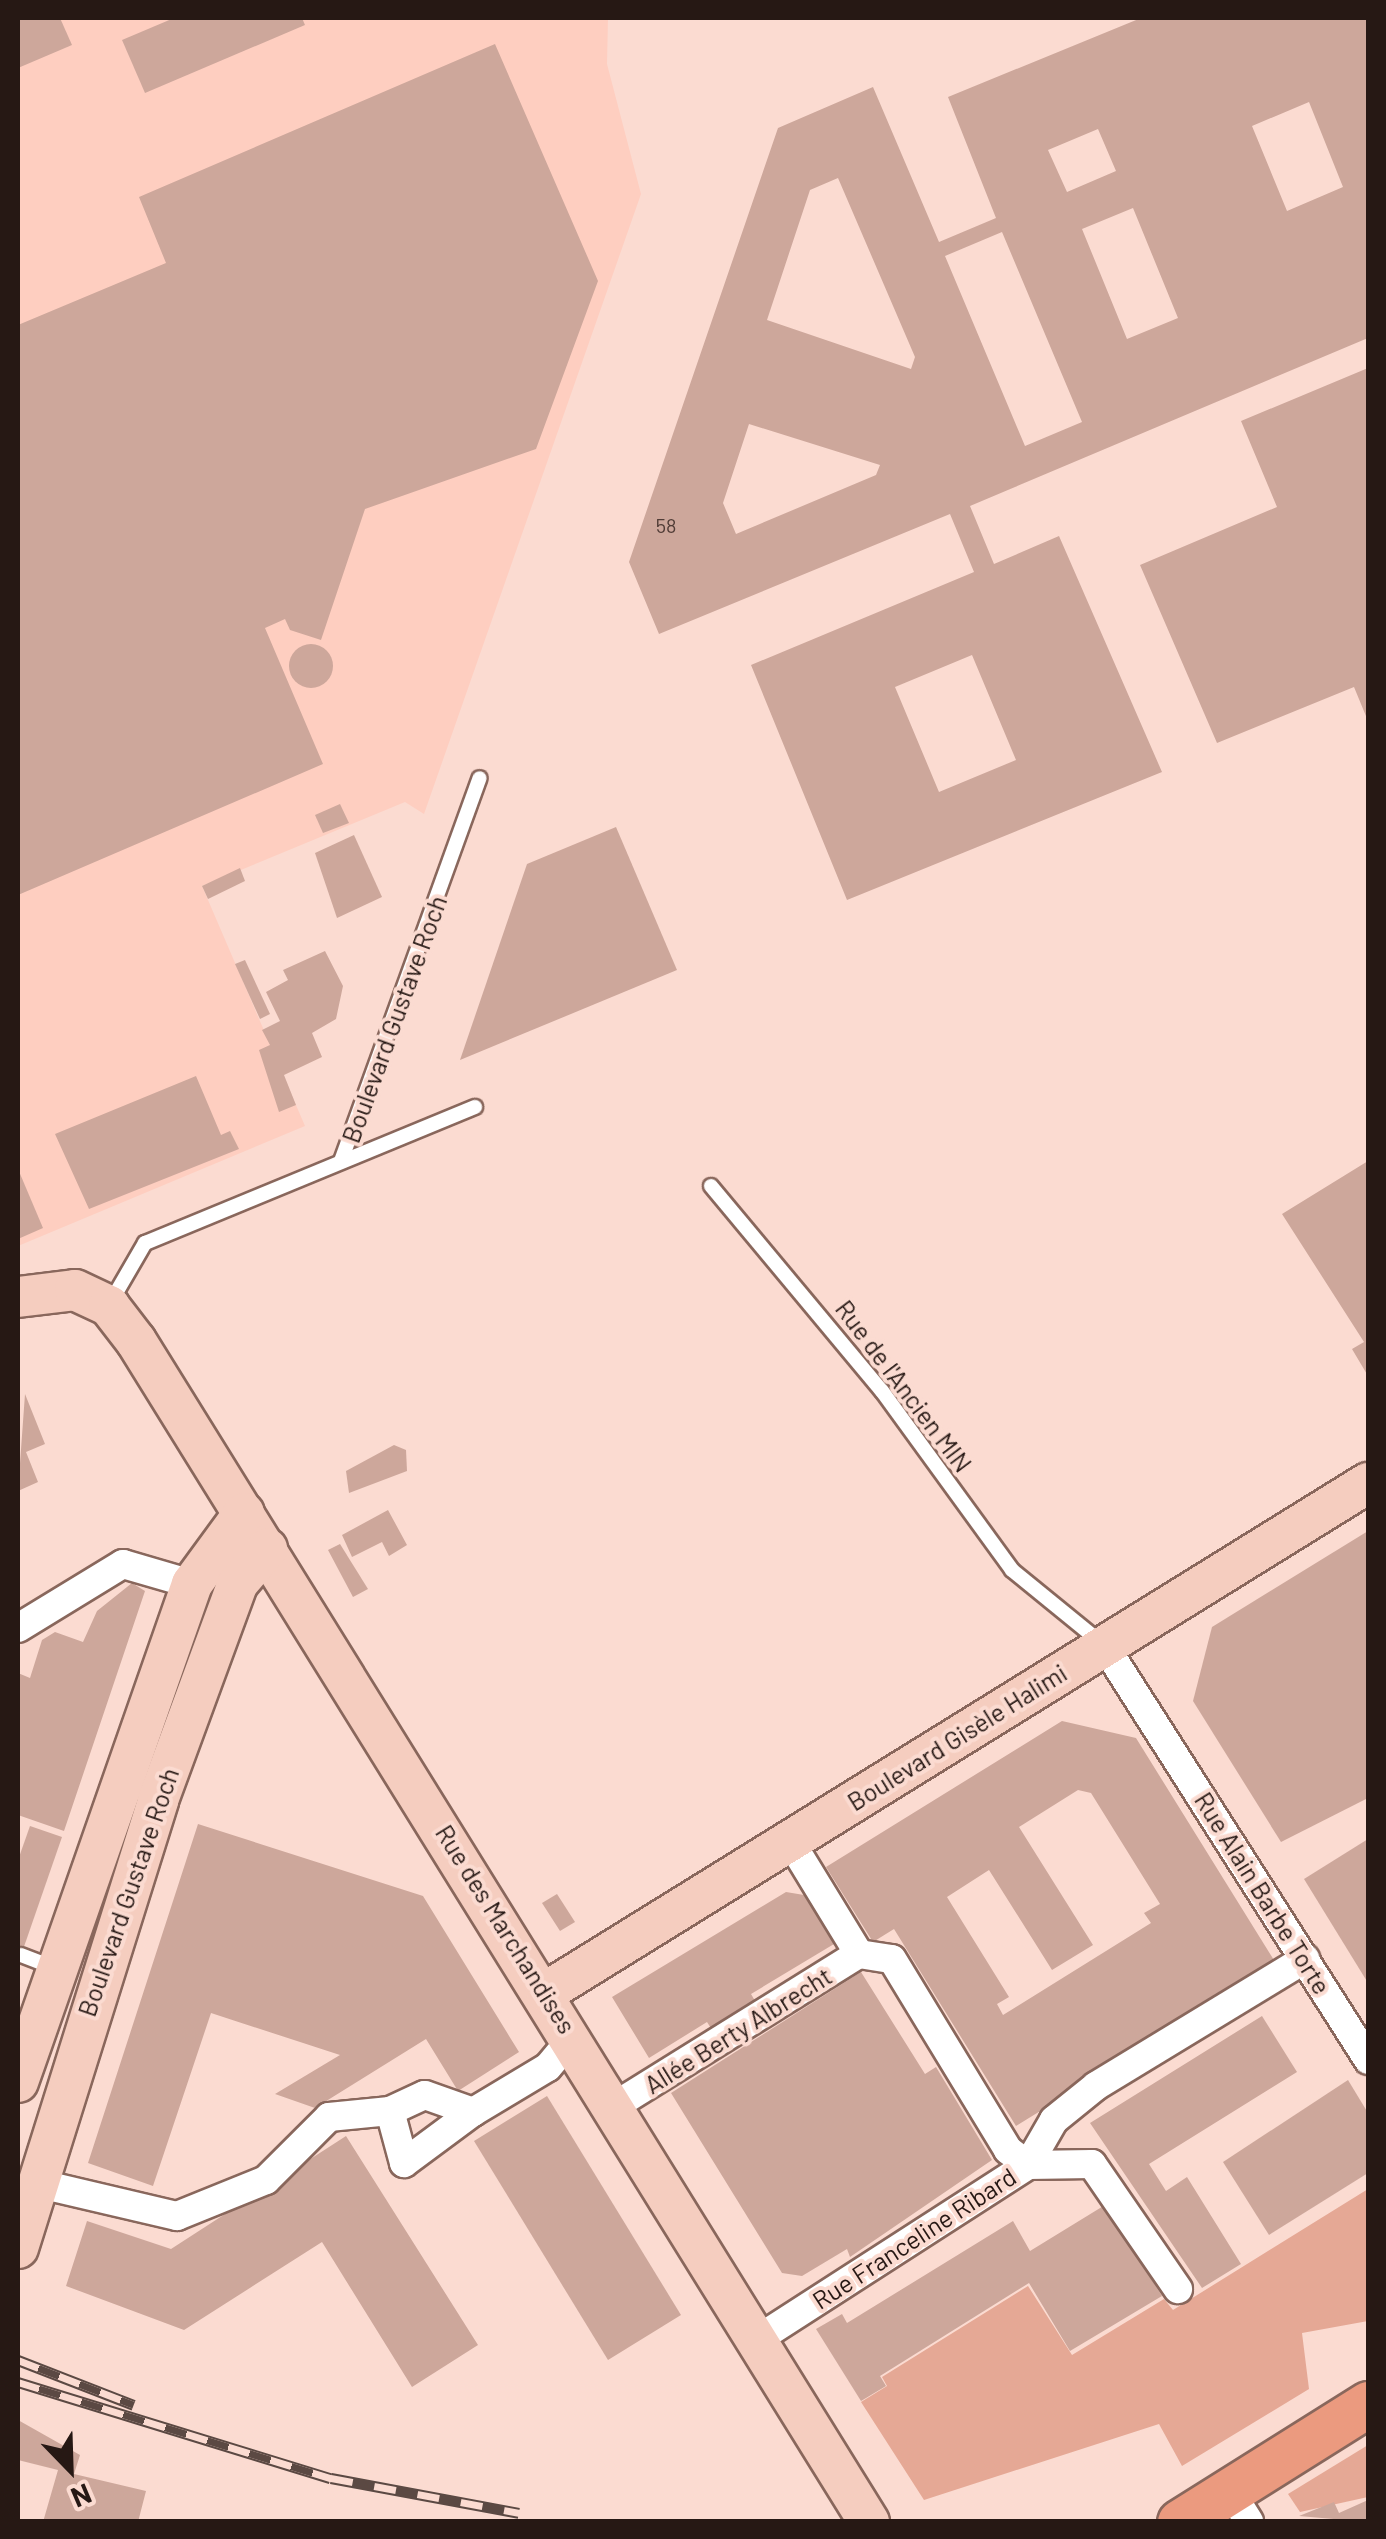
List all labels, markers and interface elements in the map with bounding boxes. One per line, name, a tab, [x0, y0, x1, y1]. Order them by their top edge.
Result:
house number: 58	[656, 513, 676, 537]
street label: Boulevard Gustave Roch	[335, 891, 453, 1147]
street label: Rue de l'Ancien MIN	[830, 1294, 978, 1478]
street label: Boulevard Gisèle Halimi	[842, 1657, 1072, 1817]
street label: Boulevard Gustave Roch	[71, 1764, 185, 2020]
street label: Rue Alain Barbe Torte	[1189, 1787, 1337, 1999]
street label: Rue des Marchandises	[430, 1819, 582, 2039]
street label: Allée Berty Albrecht	[639, 1960, 837, 2100]
street label: Rue Franceline Ribard	[807, 2161, 1021, 2315]
north arrow	[20, 2419, 120, 2519]
text: N	[67, 2477, 97, 2516]

